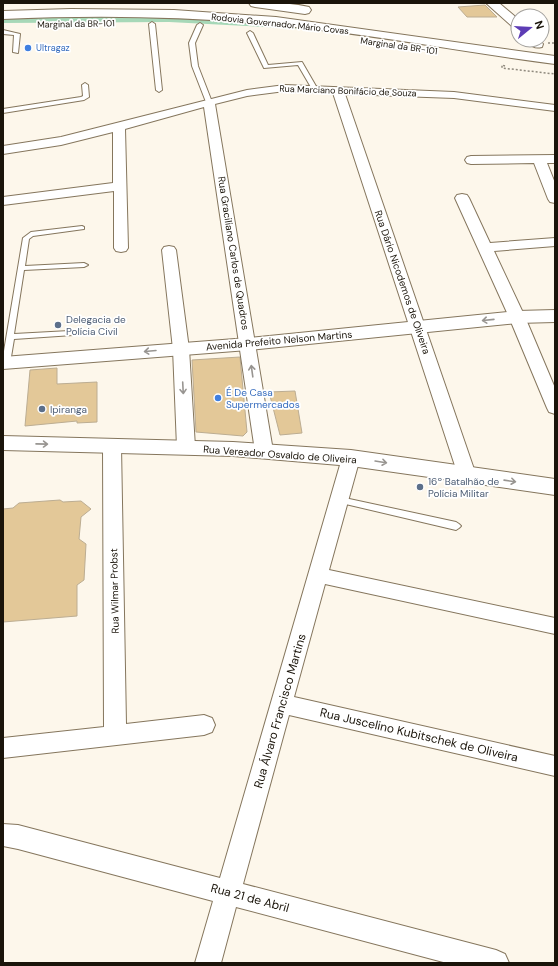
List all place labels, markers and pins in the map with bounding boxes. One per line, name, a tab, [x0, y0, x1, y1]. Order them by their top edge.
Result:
place label: Ultragaz	[36, 42, 70, 54]
marker: Ultragaz	[23, 43, 33, 53]
place label: Delegacia de Polícia Civil	[66, 313, 126, 338]
marker: Delegacia de Polícia Civil	[53, 320, 63, 330]
place label: É De Casa Supermercados	[226, 386, 300, 411]
marker: É De Casa Supermercados	[213, 393, 223, 403]
place label: Ipiranga	[50, 403, 87, 416]
marker: Ipiranga	[37, 404, 47, 414]
place label: 16º Batalhão de Polícia Militar	[428, 475, 500, 500]
marker: 16º Batalhão de Polícia Militar	[415, 482, 425, 492]

